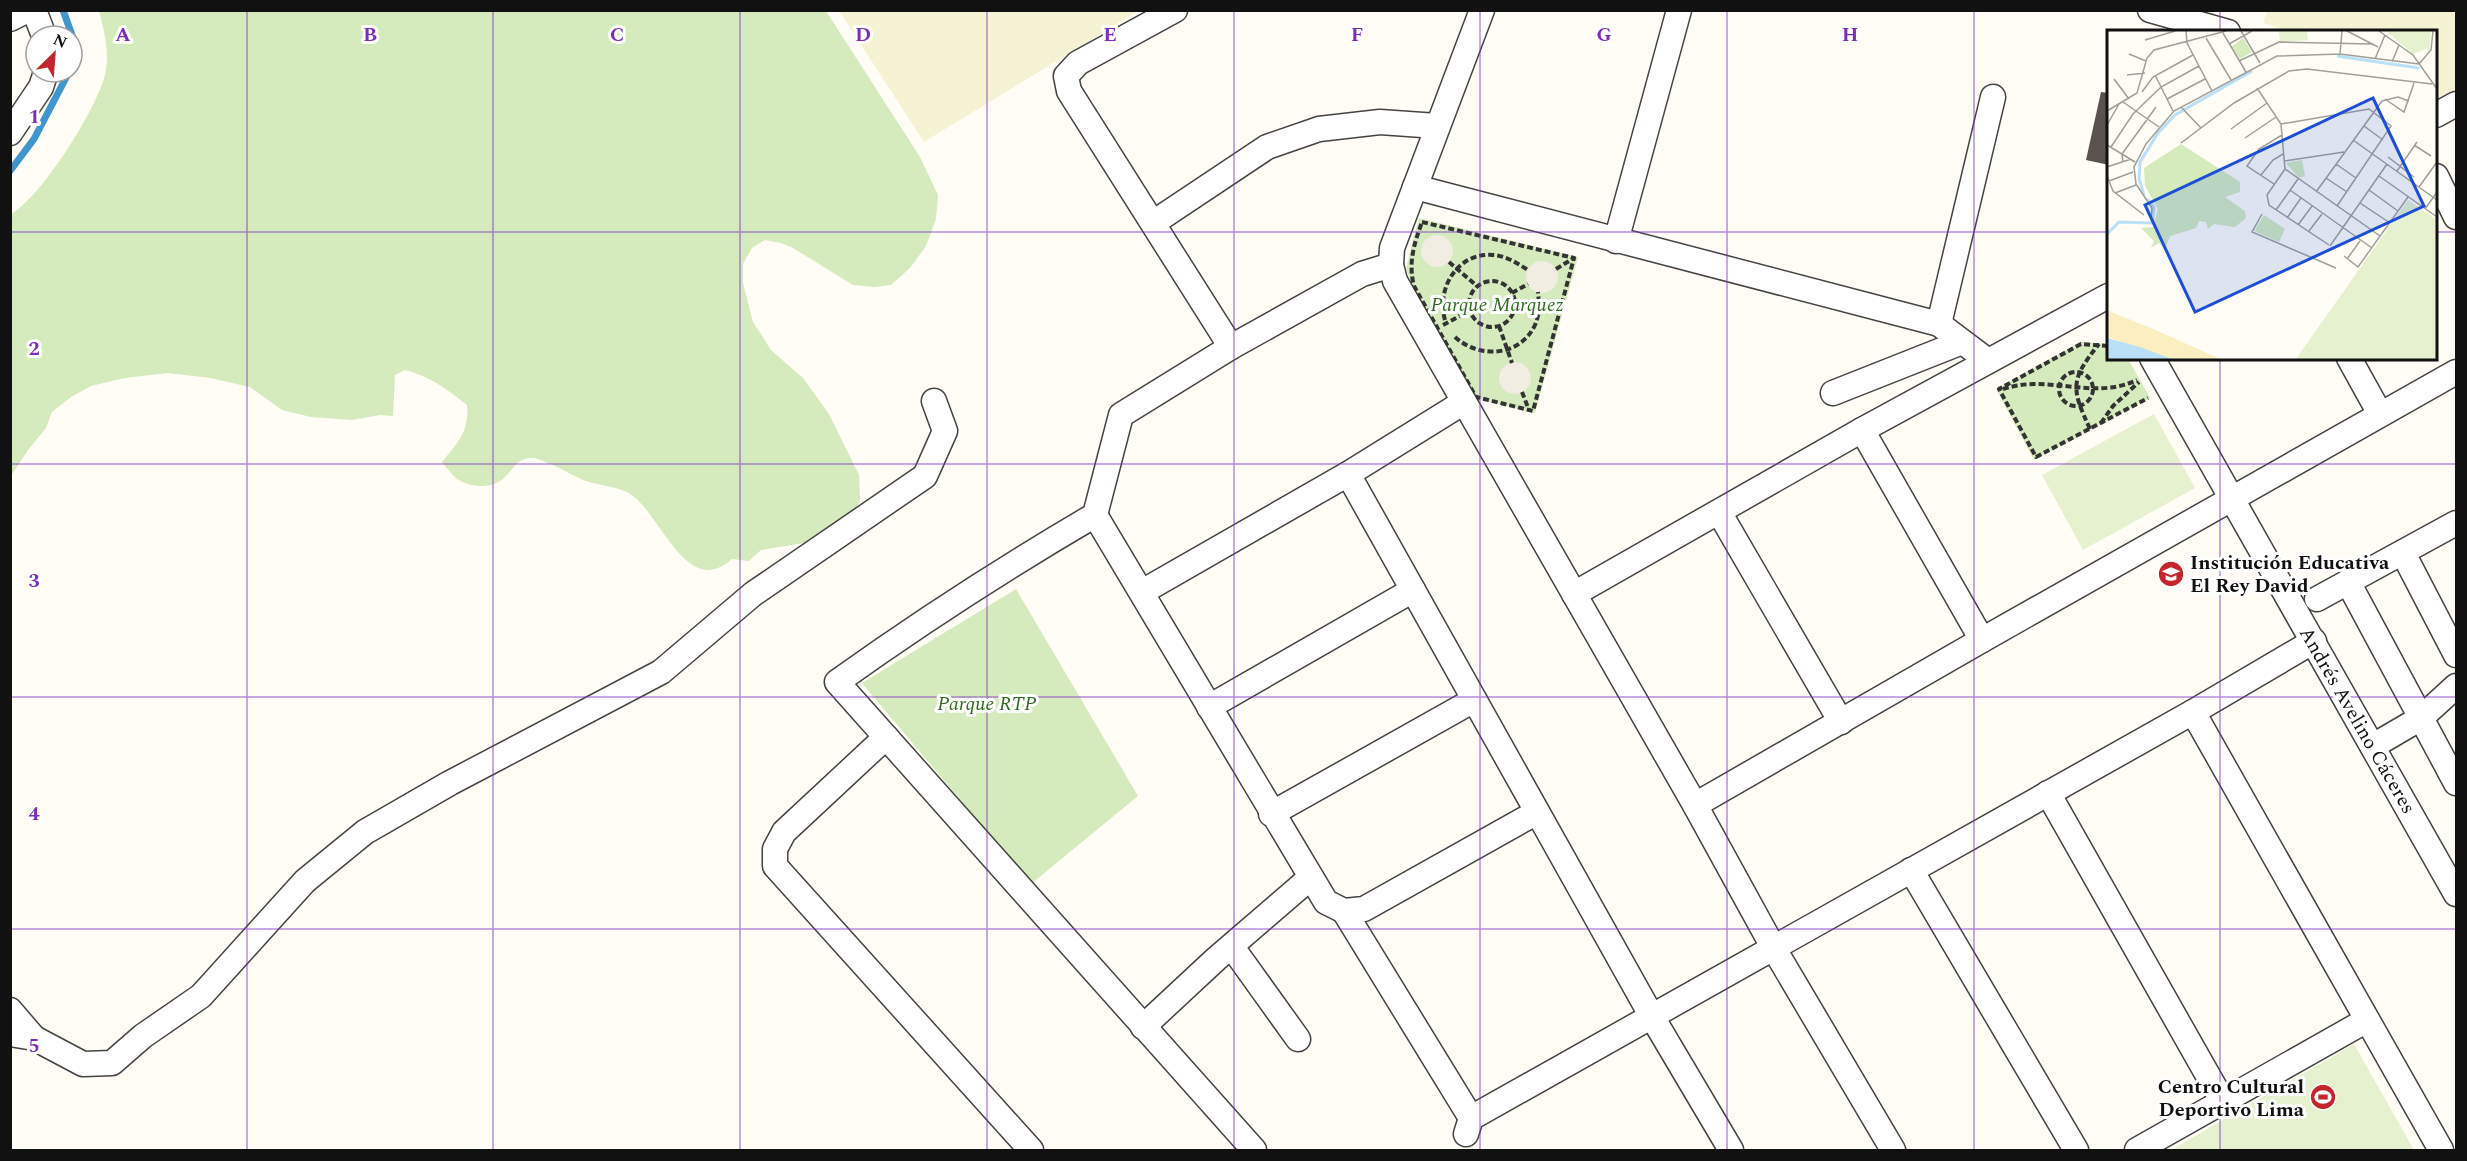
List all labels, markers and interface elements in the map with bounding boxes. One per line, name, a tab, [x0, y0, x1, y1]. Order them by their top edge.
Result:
text: A	[115, 20, 131, 50]
text: B	[363, 20, 377, 50]
text: C	[610, 20, 624, 50]
text: D	[855, 20, 871, 50]
text: E	[1103, 20, 1117, 50]
text: F	[1351, 20, 1363, 50]
text: G	[1596, 20, 1612, 50]
text: H	[1842, 20, 1858, 50]
north arrow	[24, 24, 84, 84]
text: N	[49, 28, 71, 55]
inset map	[2107, 30, 2437, 360]
text: 1	[28, 102, 40, 132]
park label: Parque Marquez	[1430, 290, 1564, 320]
text: 2	[28, 334, 40, 364]
place label: Institución Educativa El Rey David	[2190, 548, 2390, 601]
school or university icon: Institución Educativa El Rey David	[2156, 559, 2186, 589]
text: 3	[28, 566, 40, 596]
street label: Andrés Avelino Cáceres	[2291, 621, 2423, 820]
park label: Parque RTP	[937, 689, 1037, 719]
text: 4	[28, 799, 40, 829]
text: 5	[28, 1031, 40, 1061]
place label: Centro Cultural Deportivo Lima	[2158, 1072, 2305, 1125]
sports icon: Centro Cultural Deportivo Lima	[2308, 1082, 2338, 1112]

